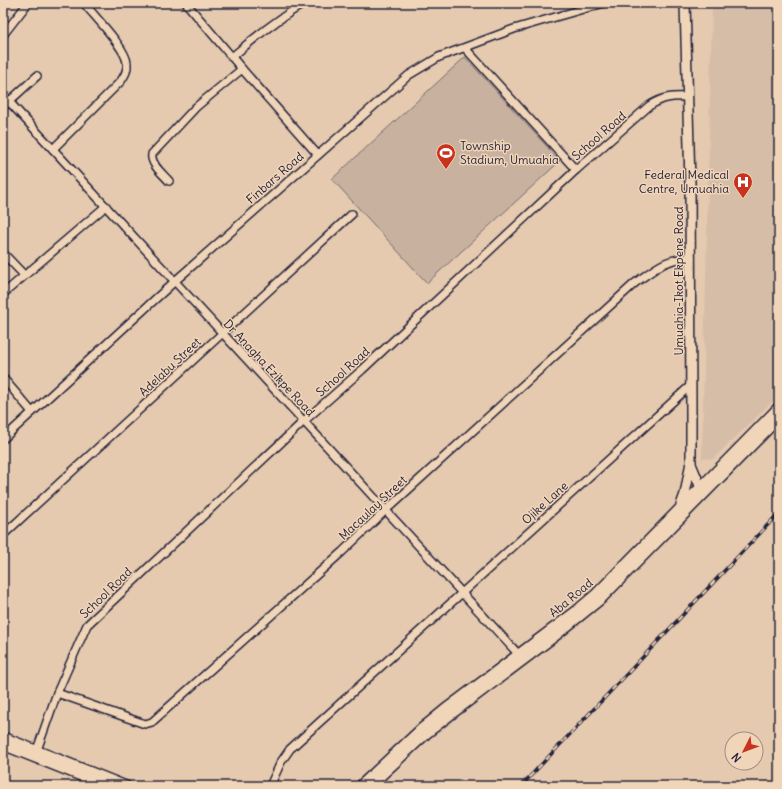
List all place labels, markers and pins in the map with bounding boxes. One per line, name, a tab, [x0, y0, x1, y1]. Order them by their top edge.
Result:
place label: Township Stadium, Umuahia	[460, 138, 559, 167]
sports icon: Township Stadium, Umuahia	[435, 142, 457, 170]
place label: Federal Medical Centre, Umuahia	[639, 167, 729, 196]
hospital icon: Federal Medical Centre, Umuahia	[732, 171, 754, 199]

